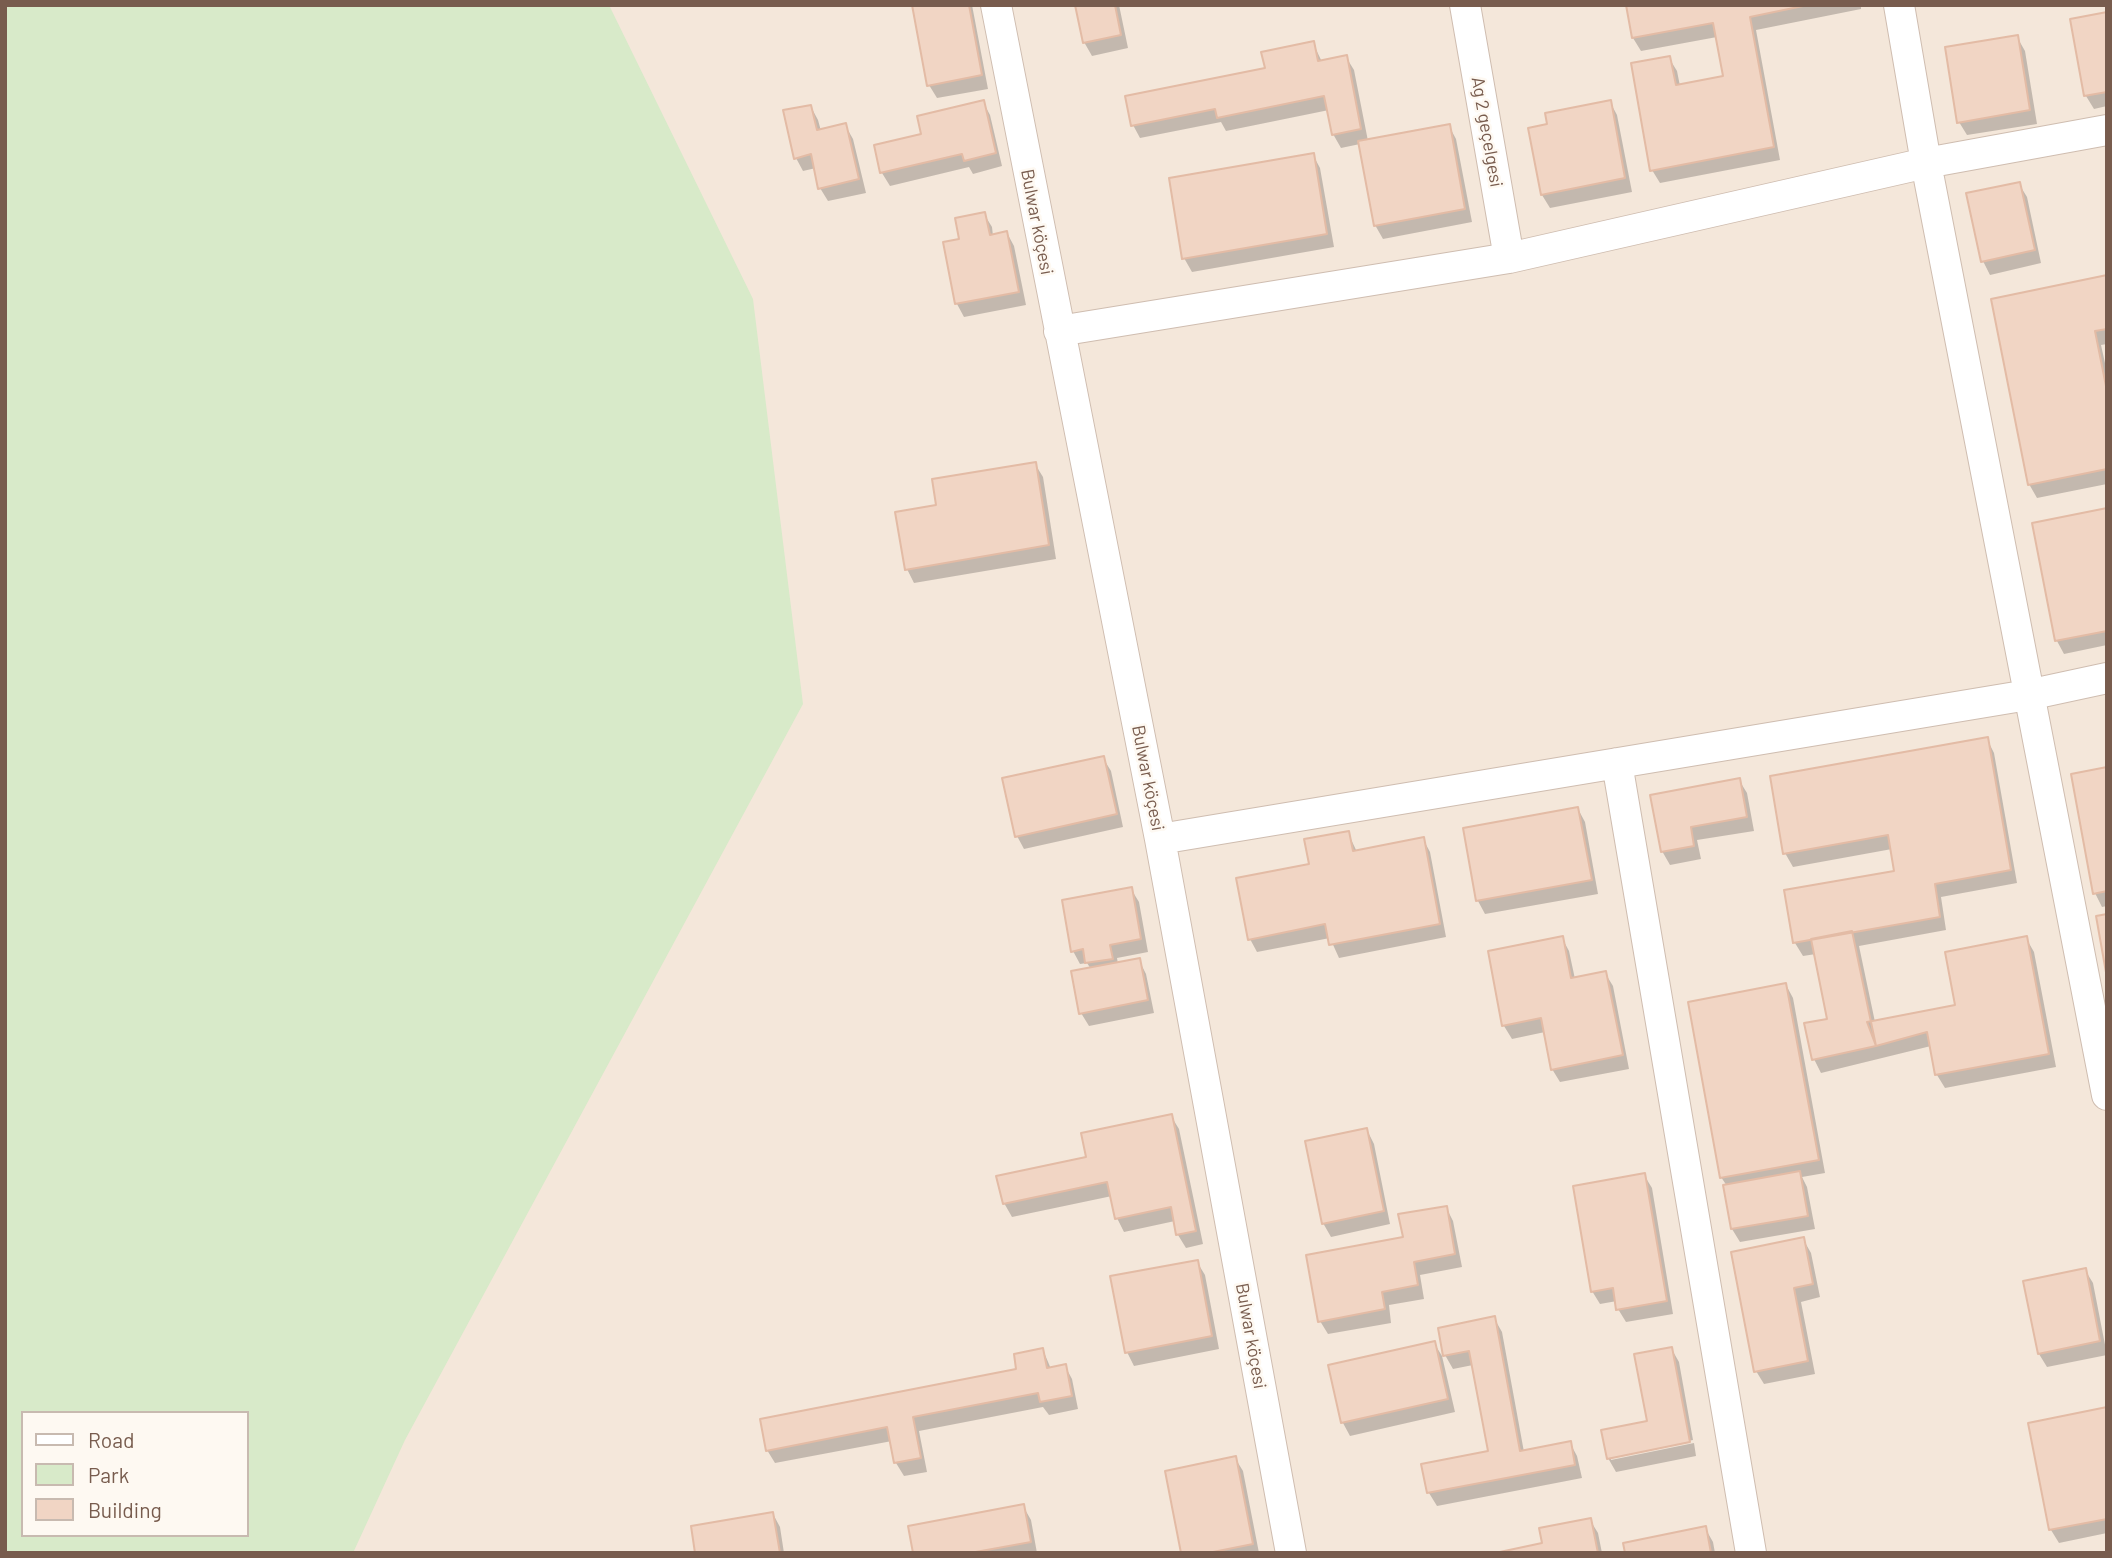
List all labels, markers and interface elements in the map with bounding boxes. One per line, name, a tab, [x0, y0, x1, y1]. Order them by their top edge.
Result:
street label: Ag 2 geçelgesi	[1467, 75, 1507, 189]
street label: Bulwar köçesi	[1016, 167, 1058, 277]
street label: Bulwar köçesi	[1127, 723, 1169, 833]
street label: Bulwar köçesi	[1231, 1281, 1271, 1391]
legend	[21, 1411, 248, 1537]
text: Road	[88, 1427, 134, 1452]
text: Park	[88, 1462, 129, 1487]
text: Building	[88, 1497, 162, 1522]

